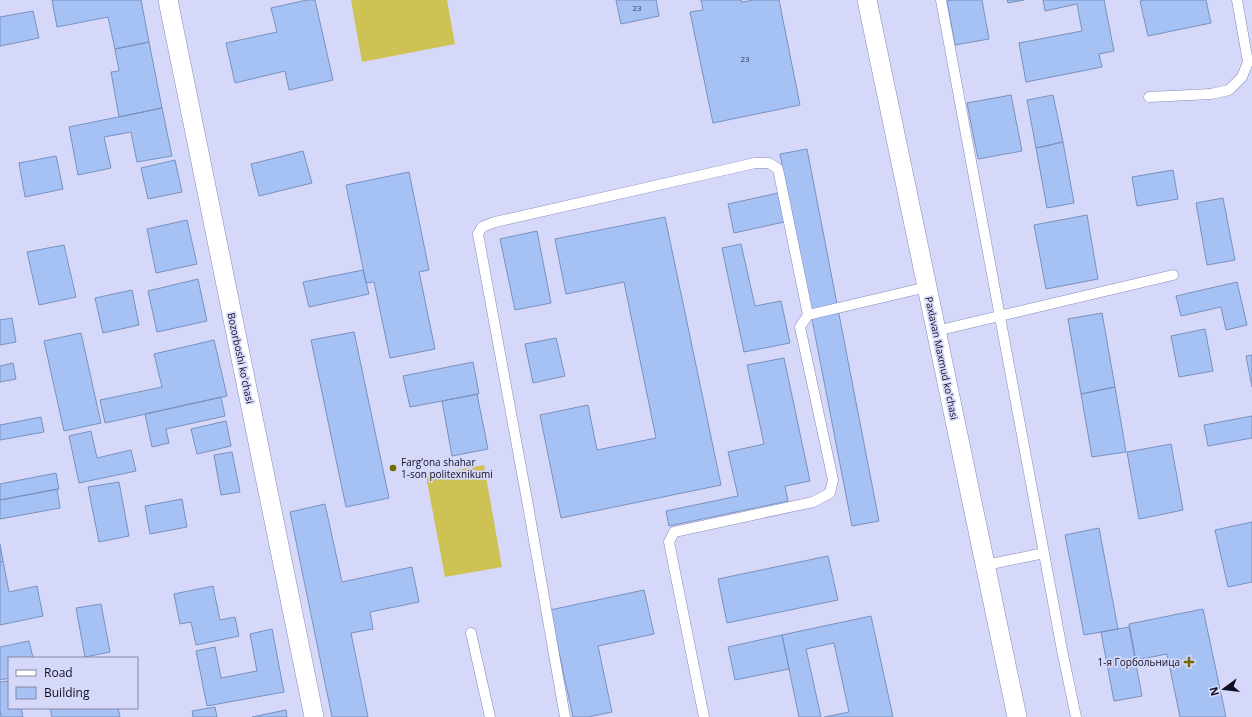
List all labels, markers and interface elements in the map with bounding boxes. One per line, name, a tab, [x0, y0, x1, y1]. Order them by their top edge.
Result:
house number: 23	[632, 2, 642, 13]
house number: 23	[740, 53, 750, 64]
street label: Paxlavan Maxmud ko'chasi	[922, 295, 962, 421]
street label: Bozorboshi ko'chasi	[225, 311, 257, 405]
place label: Farg‘ona shahar 1-son politexnikumi	[401, 455, 493, 481]
marker: Farg‘ona shahar 1-son politexnikumi	[388, 463, 398, 473]
place label: 1-я Горбольница	[1098, 655, 1180, 669]
marker: 1-я Горбольница	[1183, 656, 1195, 668]
legend	[8, 657, 138, 709]
text: Road	[44, 664, 73, 681]
north arrow	[1204, 669, 1244, 709]
text: Building	[44, 684, 90, 701]
text: N	[1205, 685, 1222, 698]

